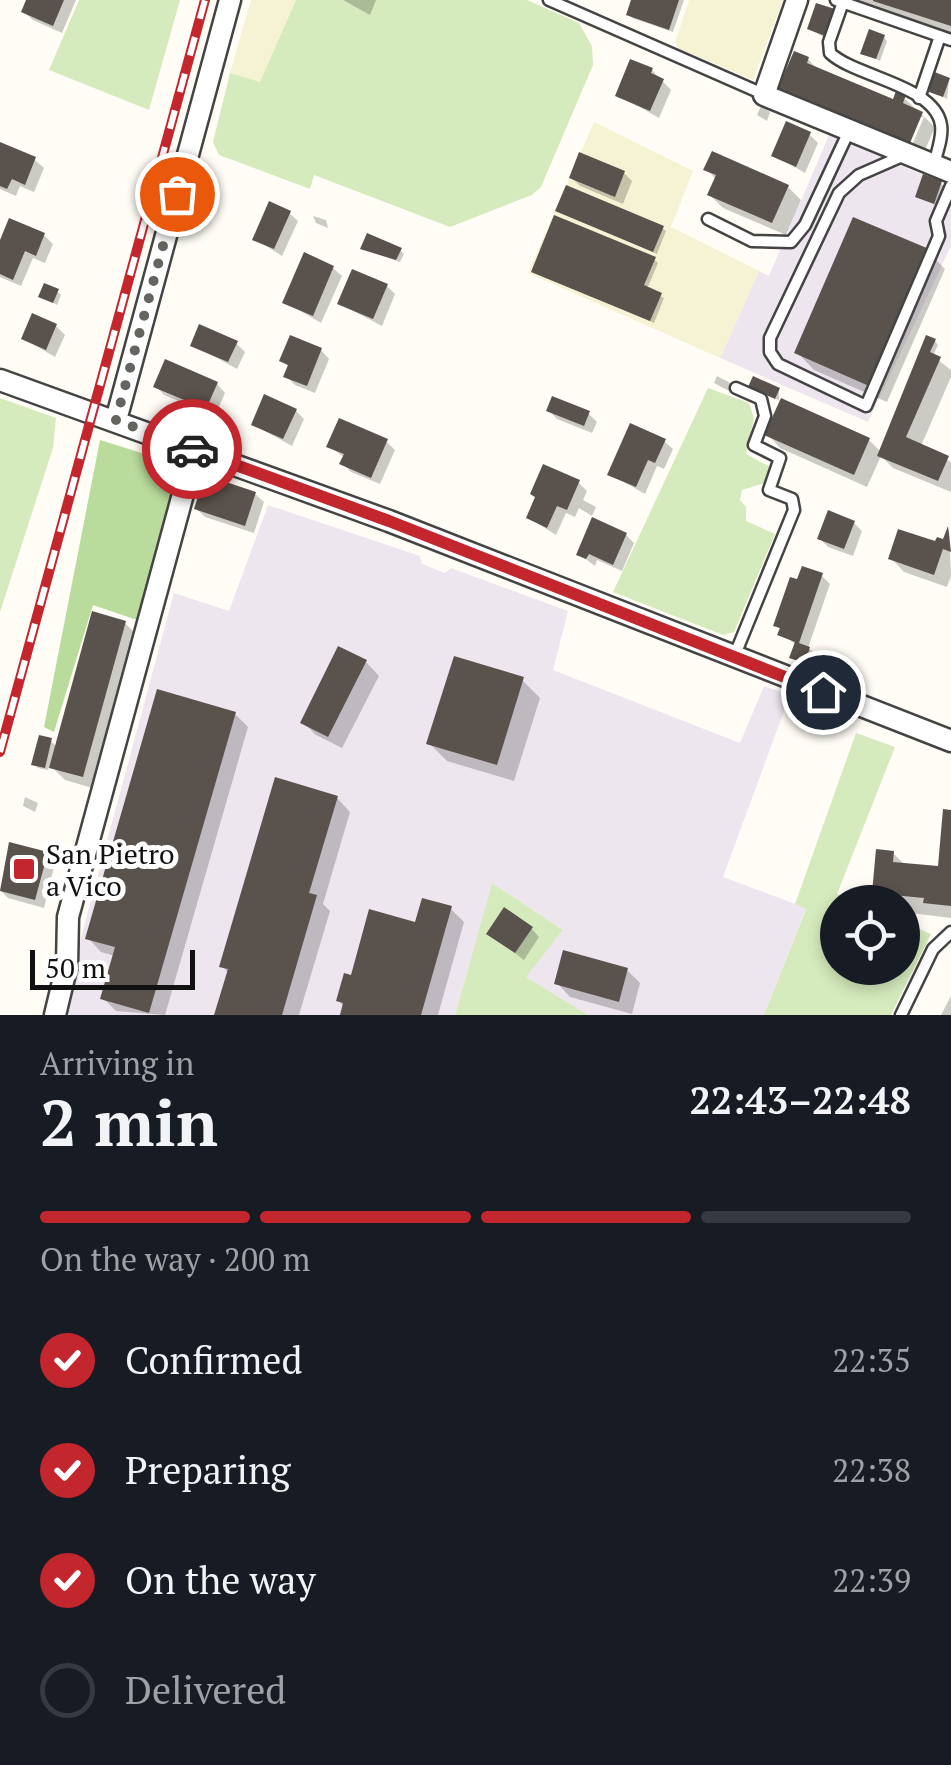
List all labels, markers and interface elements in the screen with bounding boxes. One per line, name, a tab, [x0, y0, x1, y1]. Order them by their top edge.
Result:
pin	[135, 152, 220, 237]
icon: bag	[150, 167, 205, 222]
courier	[142, 399, 242, 499]
icon: car	[165, 422, 220, 477]
pin	[781, 650, 866, 735]
icon: home	[796, 665, 851, 720]
place label: San Pietro a Vico	[46, 835, 174, 904]
marker: San Pietro a Vico	[11, 856, 37, 882]
map controls	[820, 885, 920, 985]
button: locate	[820, 885, 920, 985]
scale bar	[30, 945, 195, 990]
text: 50 m	[45, 949, 106, 986]
text: Arriving in	[40, 1042, 194, 1084]
text: 22:43–22:48	[689, 1075, 911, 1125]
text: 2 min	[40, 1078, 218, 1165]
text: On the way · 200 m	[40, 1238, 310, 1280]
icon: check	[40, 1333, 95, 1388]
text: Confirmed	[125, 1335, 303, 1385]
text: 22:35	[832, 1339, 911, 1381]
icon: check	[40, 1443, 95, 1498]
text: Preparing	[125, 1445, 291, 1495]
text: 22:38	[832, 1449, 911, 1491]
icon: check	[40, 1553, 95, 1608]
text: On the way	[125, 1555, 316, 1605]
text: 22:39	[832, 1559, 911, 1601]
text: Delivered	[125, 1665, 286, 1715]

